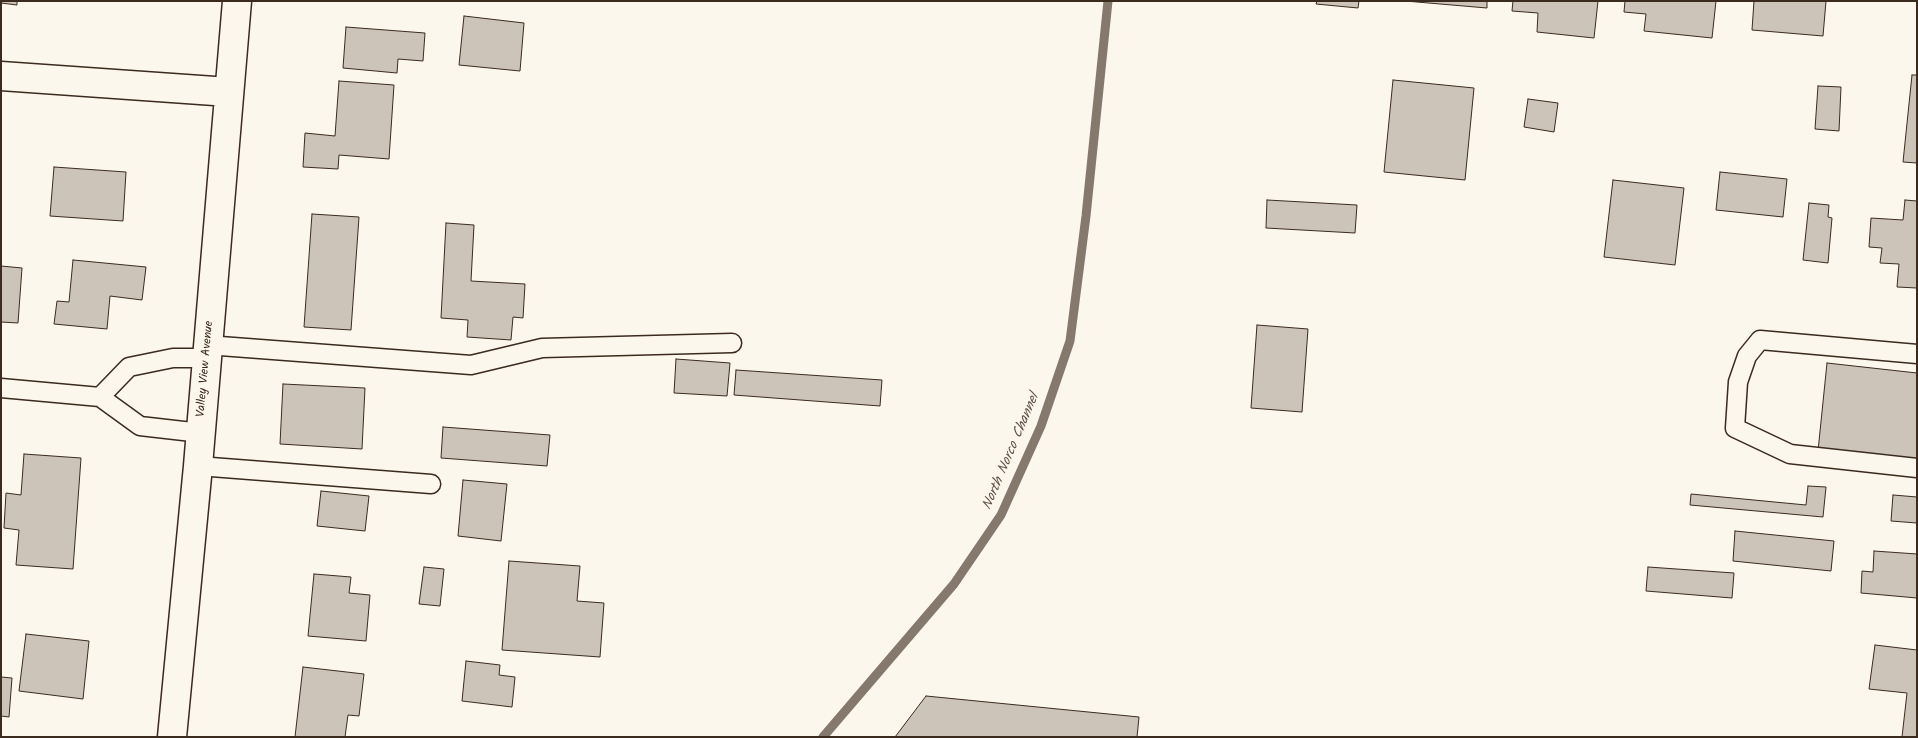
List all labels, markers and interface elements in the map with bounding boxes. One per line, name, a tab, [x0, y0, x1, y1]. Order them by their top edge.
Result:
street label: Valley View Avenue	[195, 320, 217, 418]
water label: North Norco Channel	[980, 391, 1044, 513]

